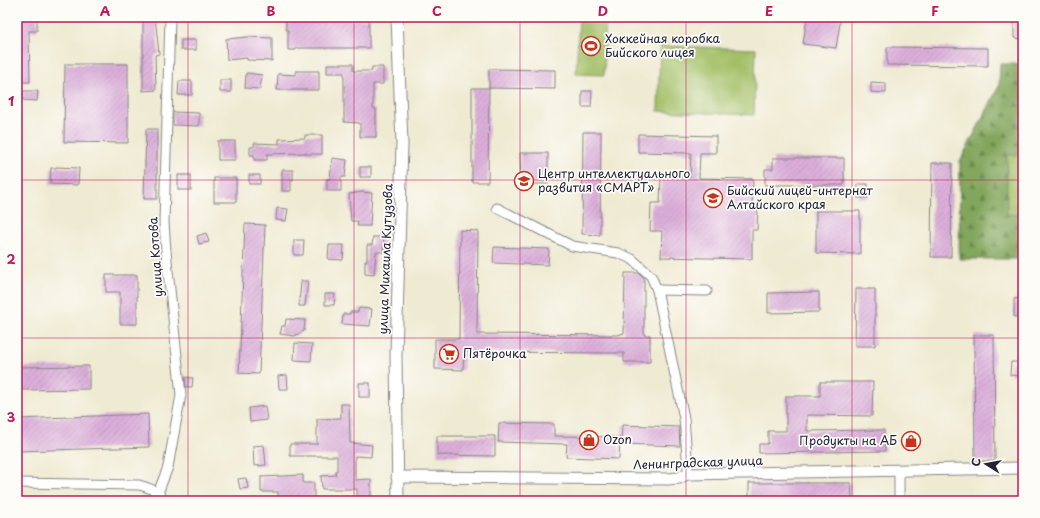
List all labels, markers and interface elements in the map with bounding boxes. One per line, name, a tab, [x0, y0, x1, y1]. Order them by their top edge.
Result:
text: A	[100, 1, 110, 20]
text: B	[267, 1, 276, 20]
text: C	[432, 1, 442, 20]
text: D	[598, 1, 608, 20]
text: E	[765, 1, 773, 20]
text: F	[931, 1, 939, 20]
place label: Хоккейная коробка Бийского лицея	[605, 29, 721, 61]
sports icon: Хоккейная коробка Бийского лицея	[580, 35, 602, 57]
text: 1	[8, 91, 14, 110]
place label: Центр интеллектуального развития «СМАРТ»	[538, 164, 691, 196]
school or university icon: Центр интеллектуального развития «СМАРТ»	[513, 170, 535, 192]
place label: Бийский лицей-интернат Алтайского края	[727, 181, 874, 213]
street label: улица Михаила Кутузова	[373, 183, 397, 335]
school or university icon: Бийский лицей-интернат Алтайского края	[702, 187, 724, 209]
street label: улица Котова	[143, 216, 167, 298]
text: 2	[6, 249, 16, 268]
supermarket icon: Пятёрочка	[438, 343, 460, 365]
place label: Пятёрочка	[463, 344, 527, 362]
text: 3	[7, 407, 16, 426]
shop icon: Ozon	[578, 429, 600, 451]
place label: Ozon	[603, 430, 632, 448]
shop icon: Продукты на АБ	[900, 430, 922, 452]
place label: Продукты на АБ	[799, 431, 897, 449]
north arrow	[966, 444, 1006, 484]
street label: Ленинградская улица	[633, 451, 764, 473]
text: С	[967, 456, 985, 468]

